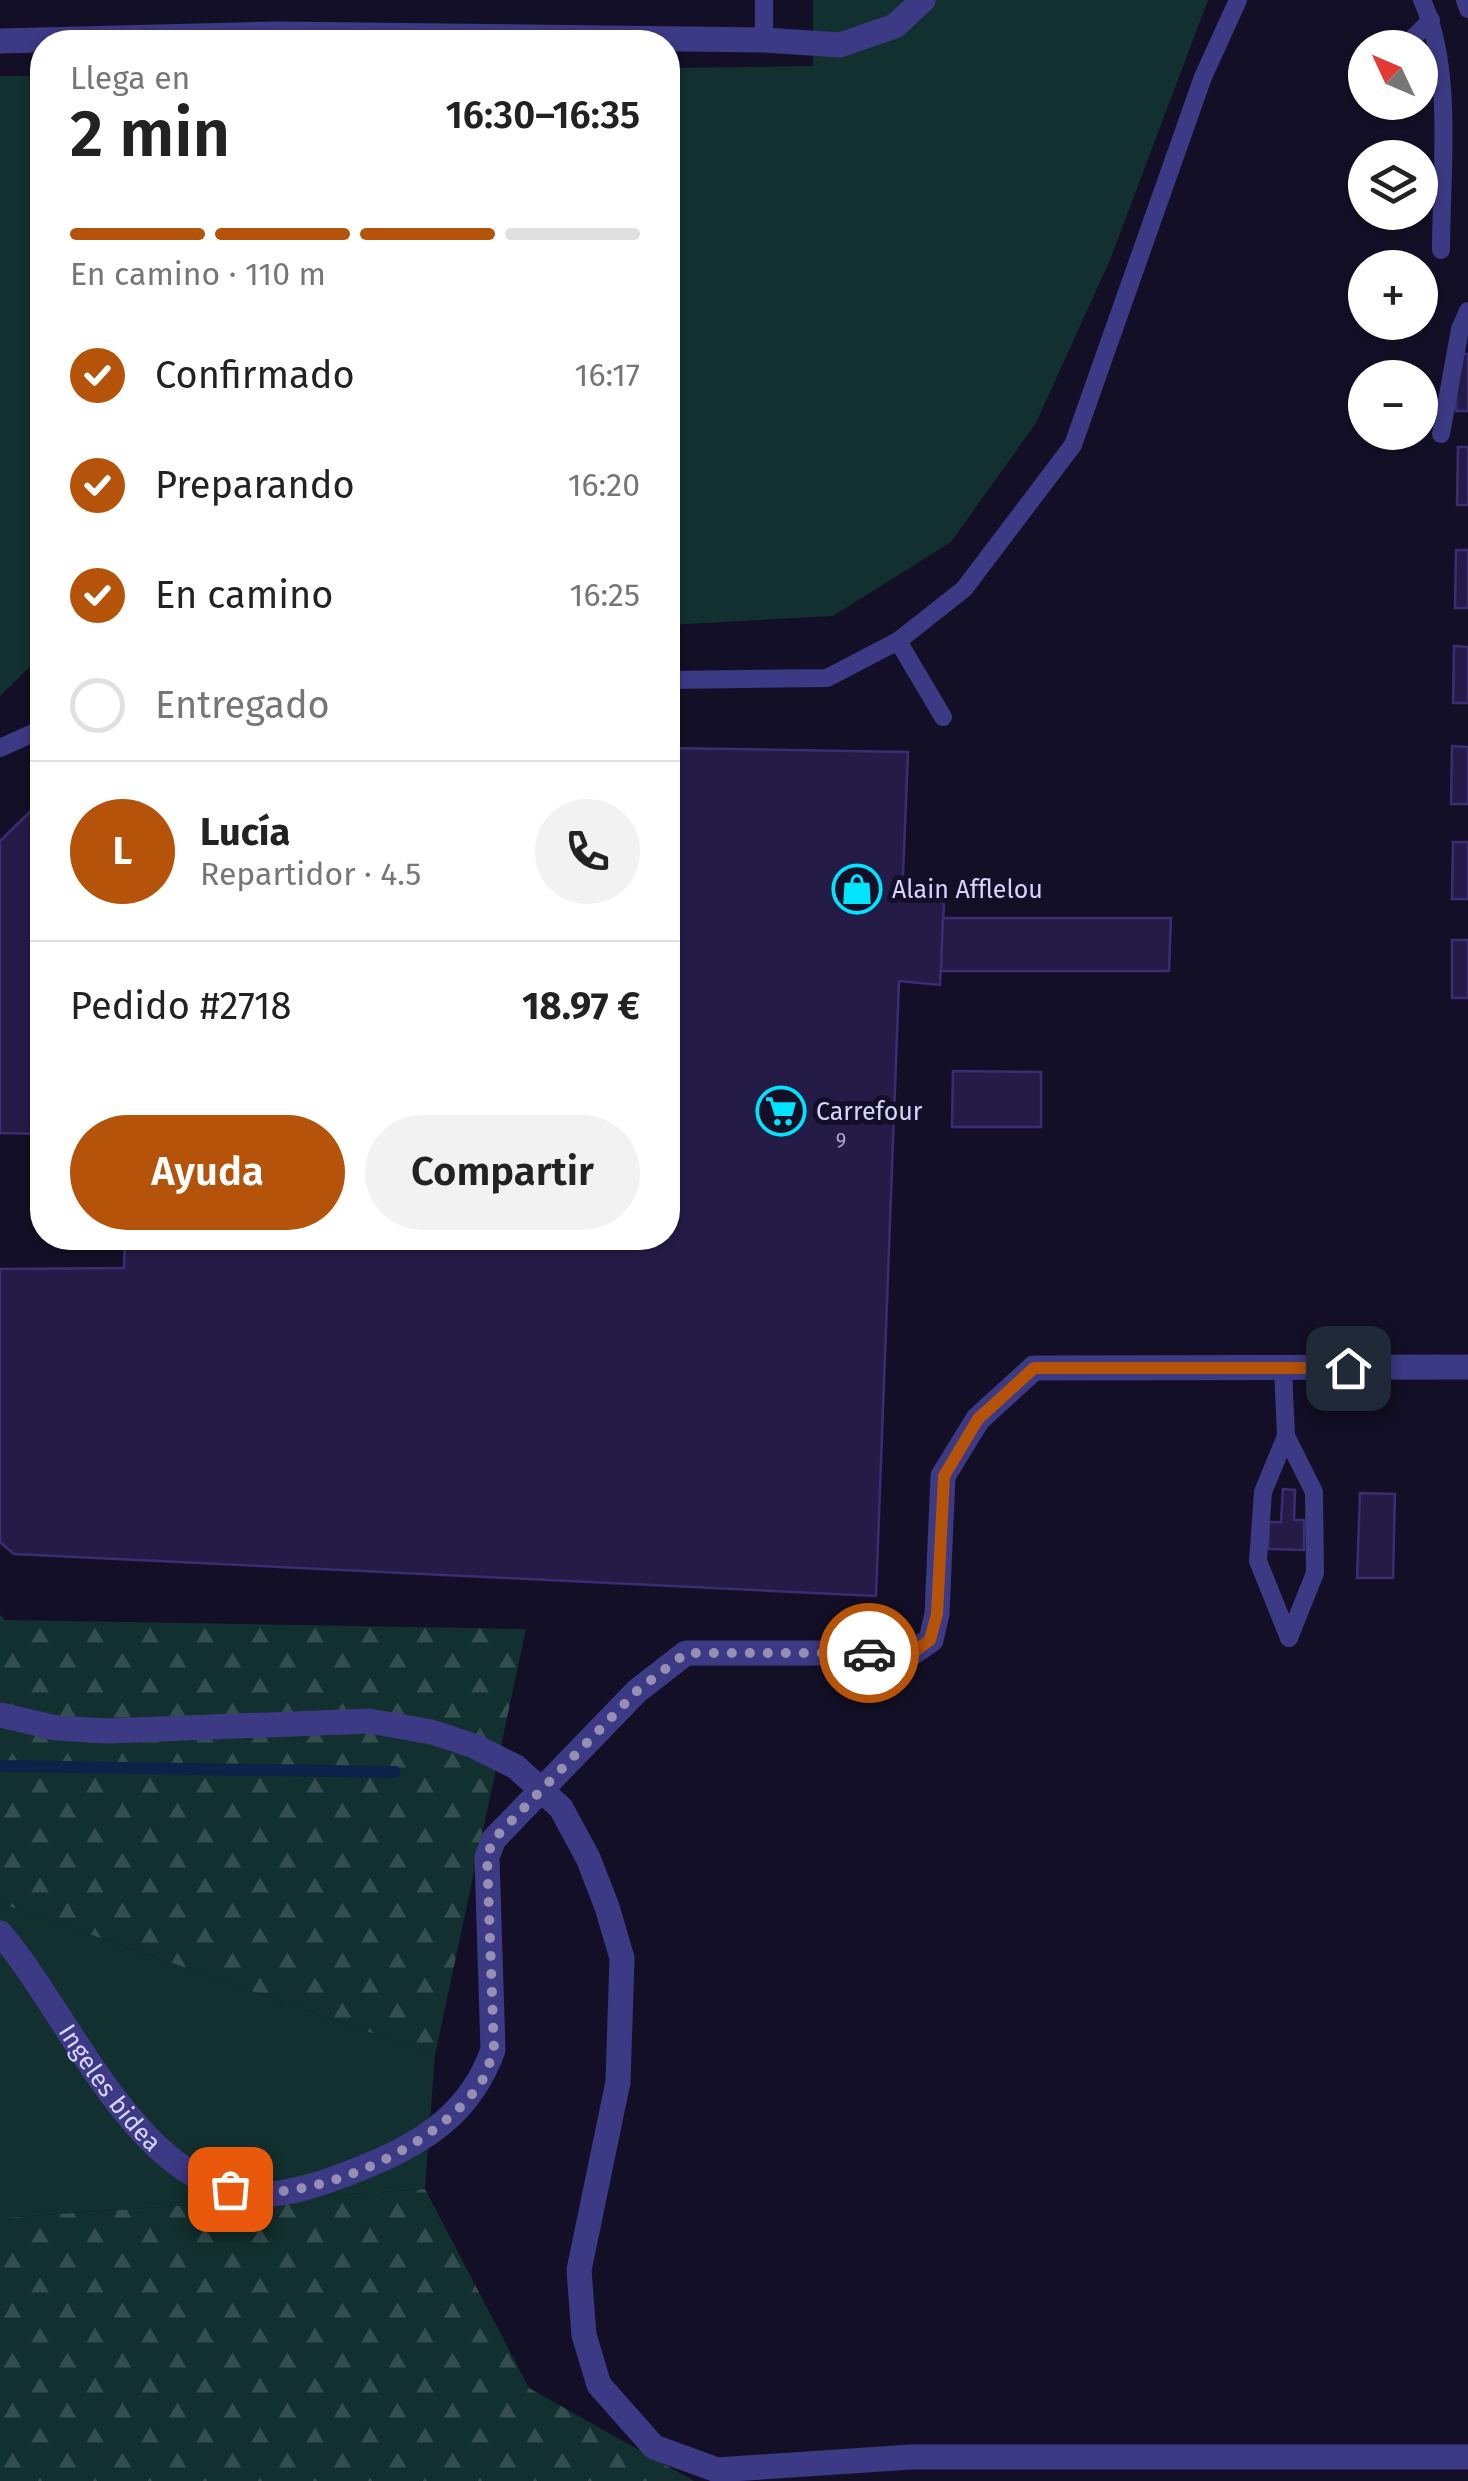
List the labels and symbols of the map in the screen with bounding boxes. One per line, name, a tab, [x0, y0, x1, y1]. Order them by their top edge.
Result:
north arrow	[1348, 30, 1438, 120]
shop icon: Alain Afflelou	[831, 863, 883, 915]
place label: Alain Afflelou	[892, 875, 1043, 905]
supermarket icon: Carrefour	[755, 1085, 807, 1137]
place label: Carrefour	[816, 1097, 923, 1127]
house number: 9	[836, 1128, 846, 1152]
pin	[1306, 1326, 1391, 1411]
courier	[819, 1603, 919, 1703]
street label: Ingeles bidea	[52, 2019, 167, 2158]
pin	[188, 2147, 273, 2232]

